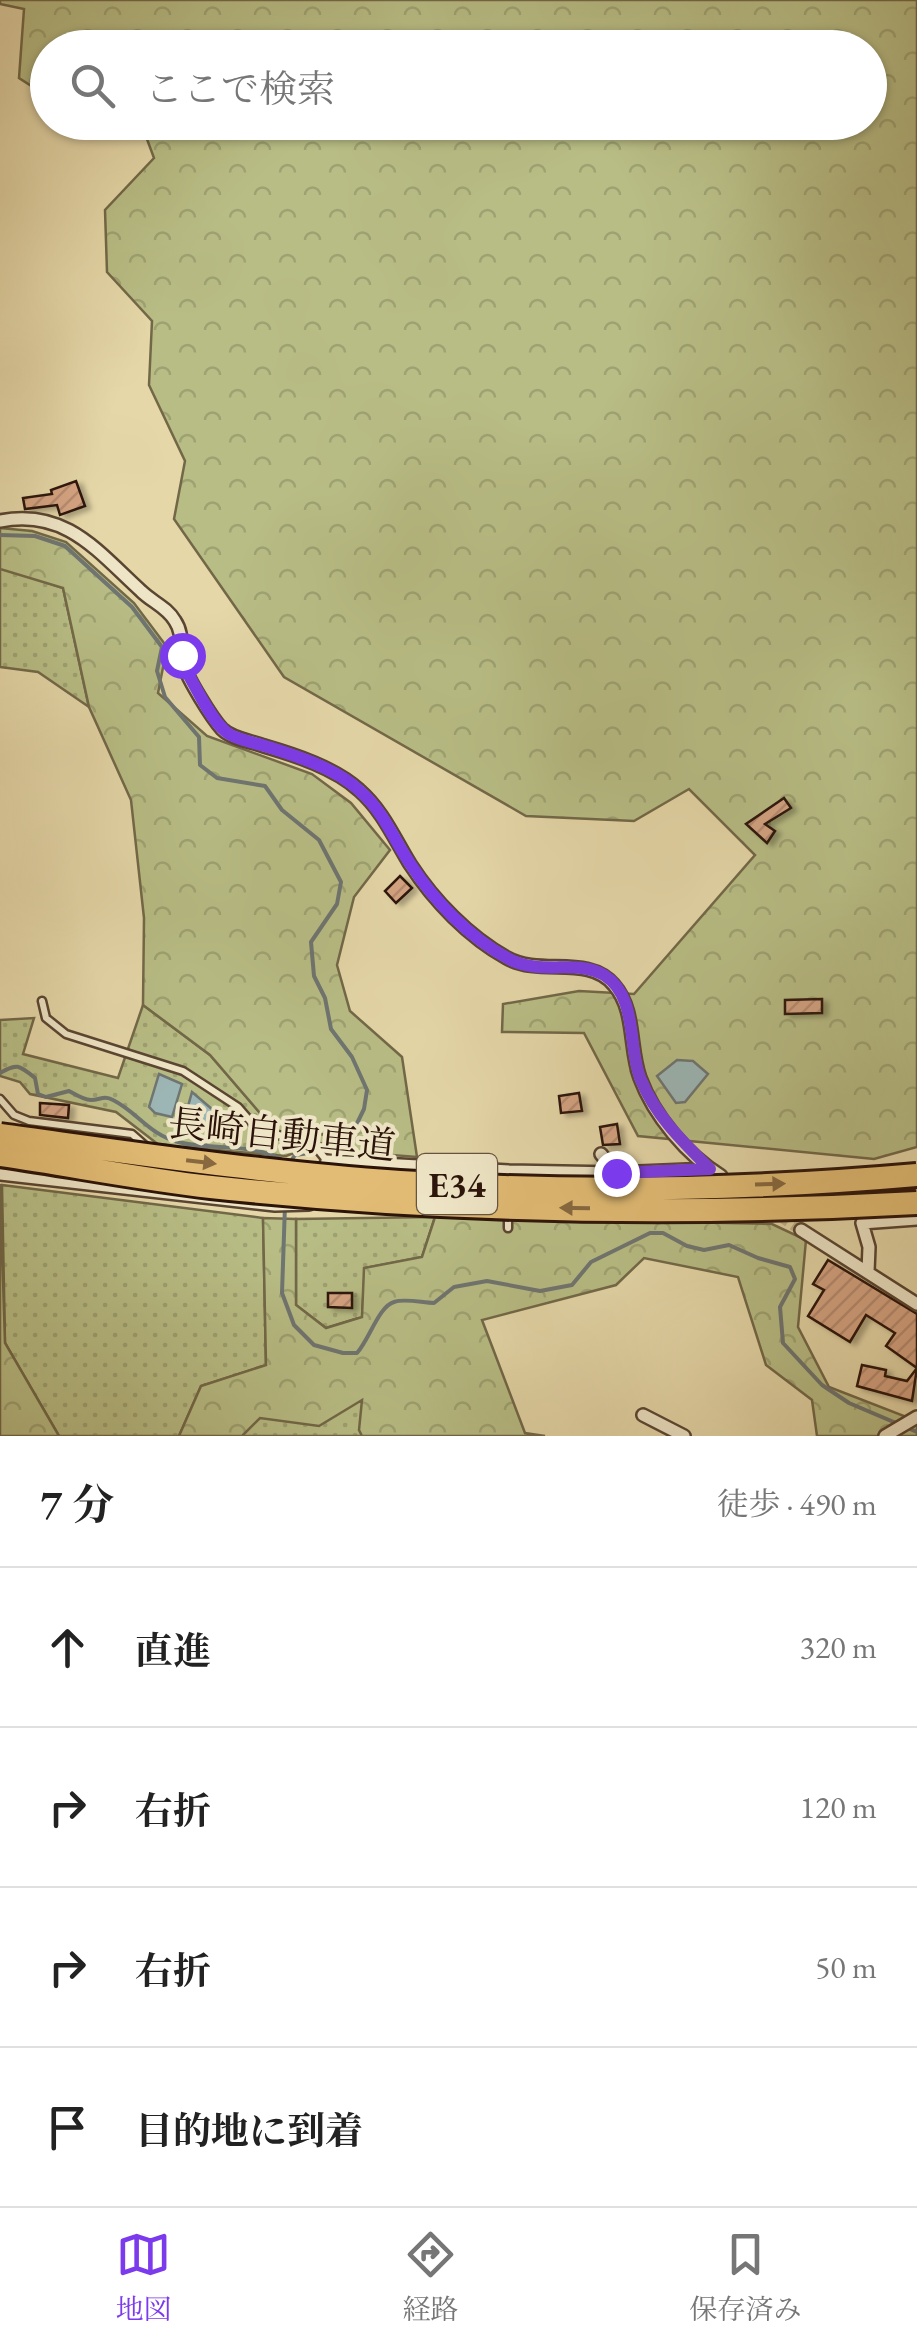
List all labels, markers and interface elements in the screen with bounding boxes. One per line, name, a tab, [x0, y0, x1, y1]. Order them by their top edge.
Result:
search box	[30, 30, 887, 140]
icon: search	[65, 58, 120, 113]
text: ここで検索	[145, 64, 335, 113]
route start	[160, 633, 206, 679]
street label: 長崎自動車道	[166, 1098, 398, 1170]
route end	[594, 1151, 640, 1197]
one-way arrow	[185, 1154, 217, 1170]
road number: E34	[417, 1154, 497, 1214]
one-way arrow	[754, 1176, 786, 1192]
one-way arrow	[558, 1200, 590, 1216]
text: 7 分	[40, 1477, 114, 1532]
text: 徒歩 · 490 m	[716, 1483, 877, 1525]
icon: ahead	[40, 1620, 95, 1675]
text: 直進	[135, 1626, 211, 1675]
text: 320 m	[800, 1626, 877, 1668]
icon: right	[40, 1780, 95, 1835]
text: 右折	[135, 1786, 211, 1835]
text: 120 m	[800, 1786, 877, 1828]
icon: right	[40, 1940, 95, 1995]
text: 右折	[135, 1946, 211, 1995]
text: 50 m	[815, 1946, 877, 1988]
icon: arrive	[40, 2100, 95, 2155]
text: 目的地に到着	[135, 2106, 363, 2155]
tab: 地図	[115, 2227, 172, 2327]
tab: 経路	[402, 2227, 459, 2327]
tab: 保存済み	[689, 2227, 802, 2327]

